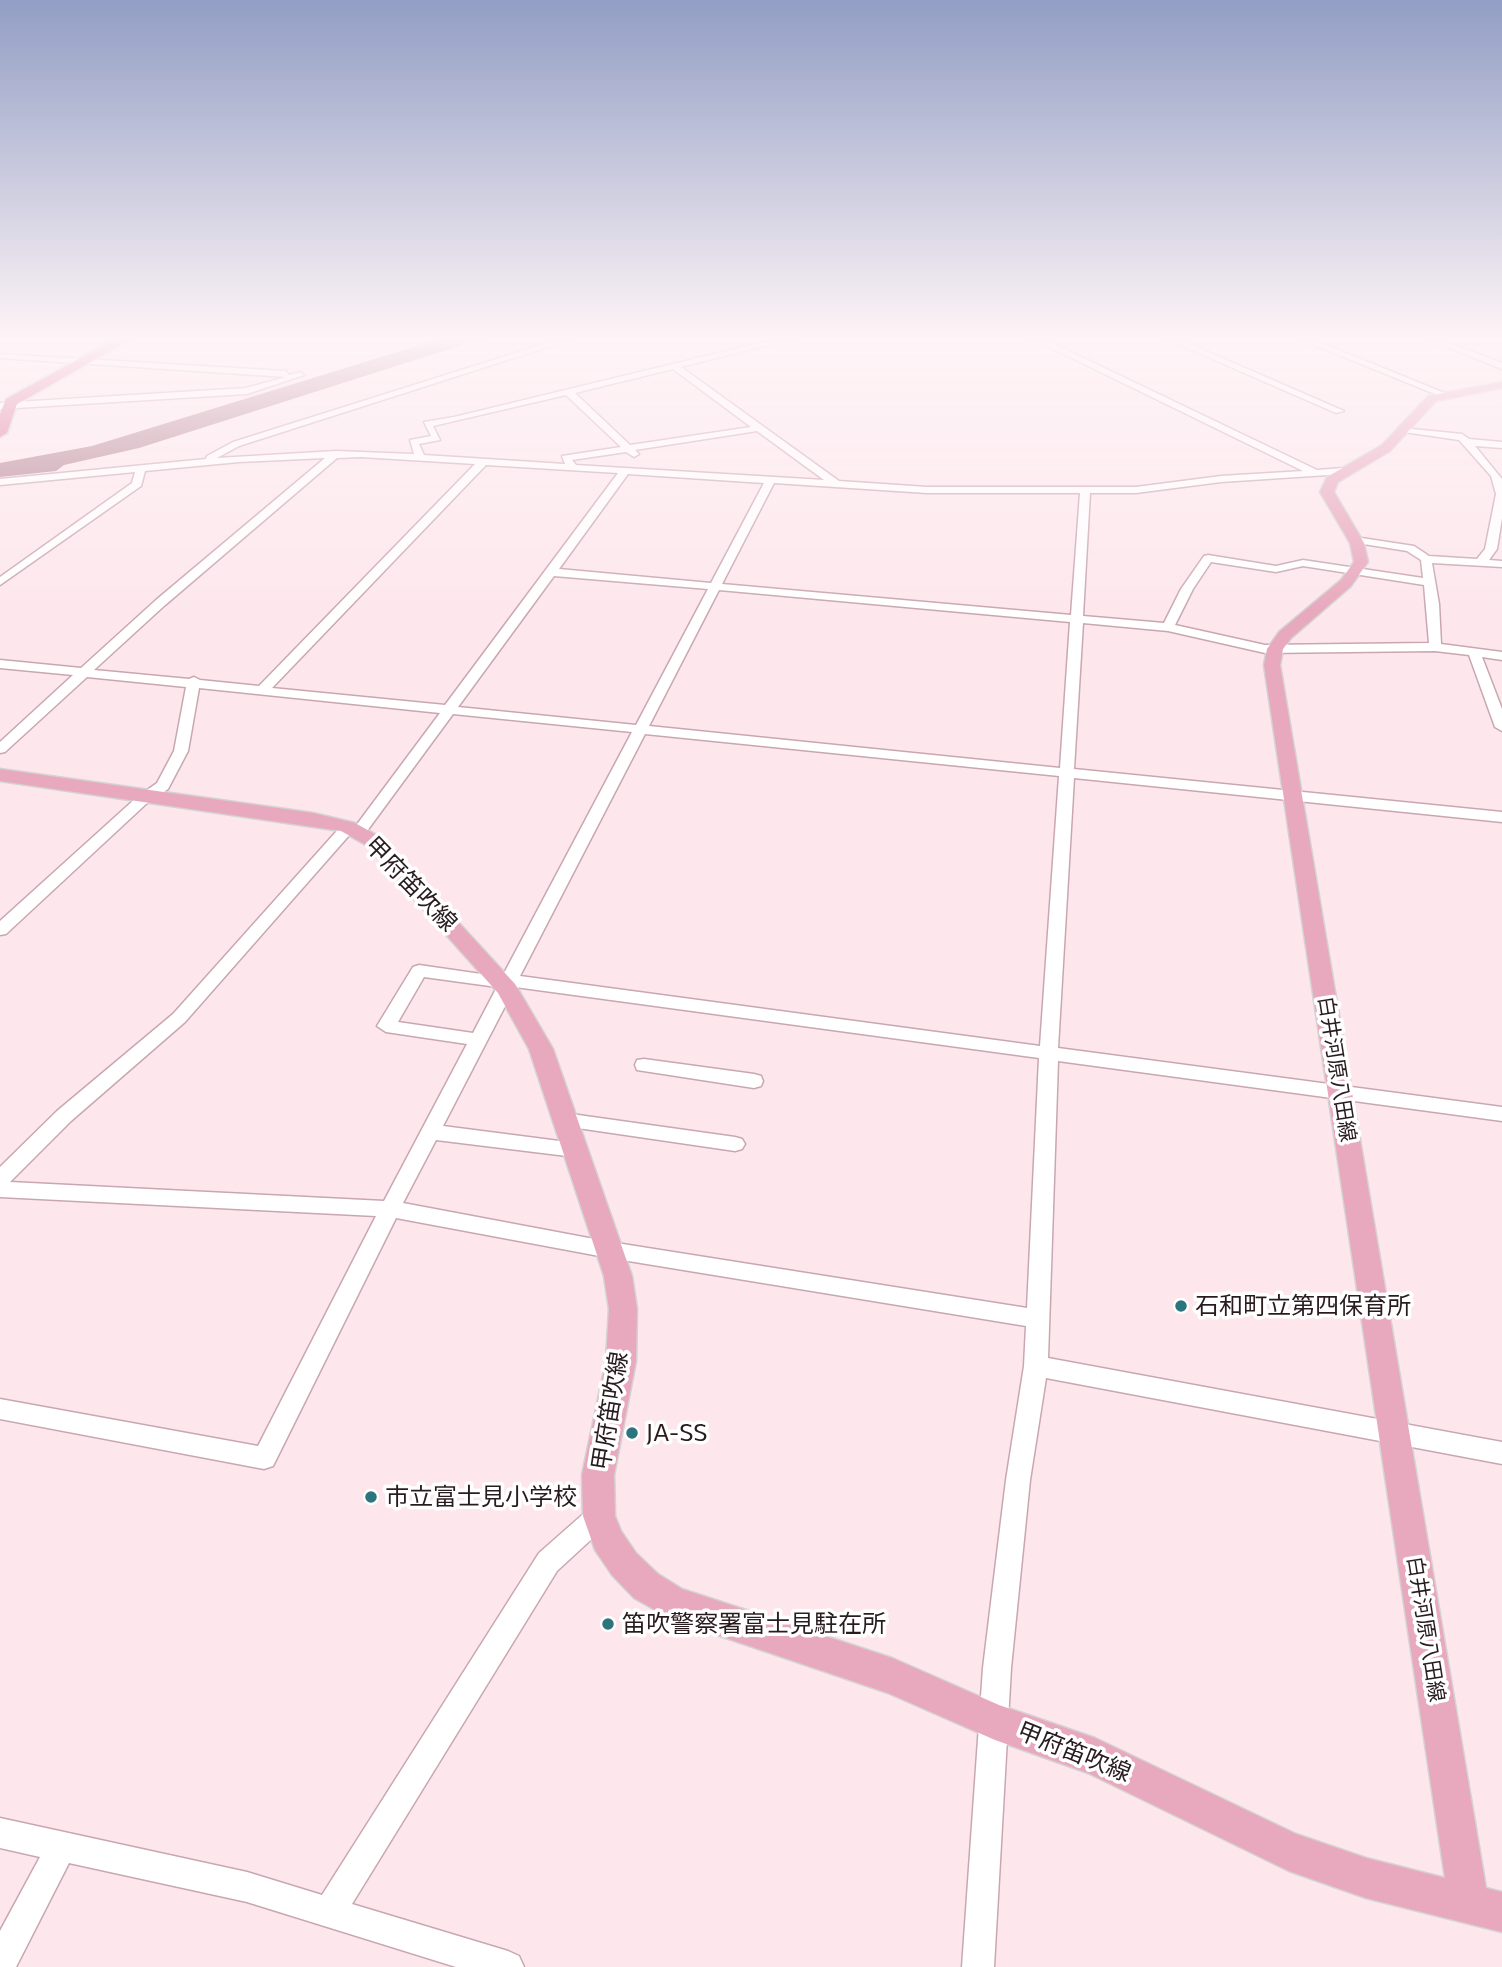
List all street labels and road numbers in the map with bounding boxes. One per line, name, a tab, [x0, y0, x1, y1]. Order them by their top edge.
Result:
street label: 甲府笛吹線	[359, 831, 463, 937]
street label: 白井河原八田線	[1313, 994, 1361, 1144]
street label: 甲府笛吹線	[586, 1349, 634, 1473]
street label: 白井河原八田線	[1402, 1554, 1450, 1704]
street label: 甲府笛吹線	[1013, 1716, 1135, 1788]

